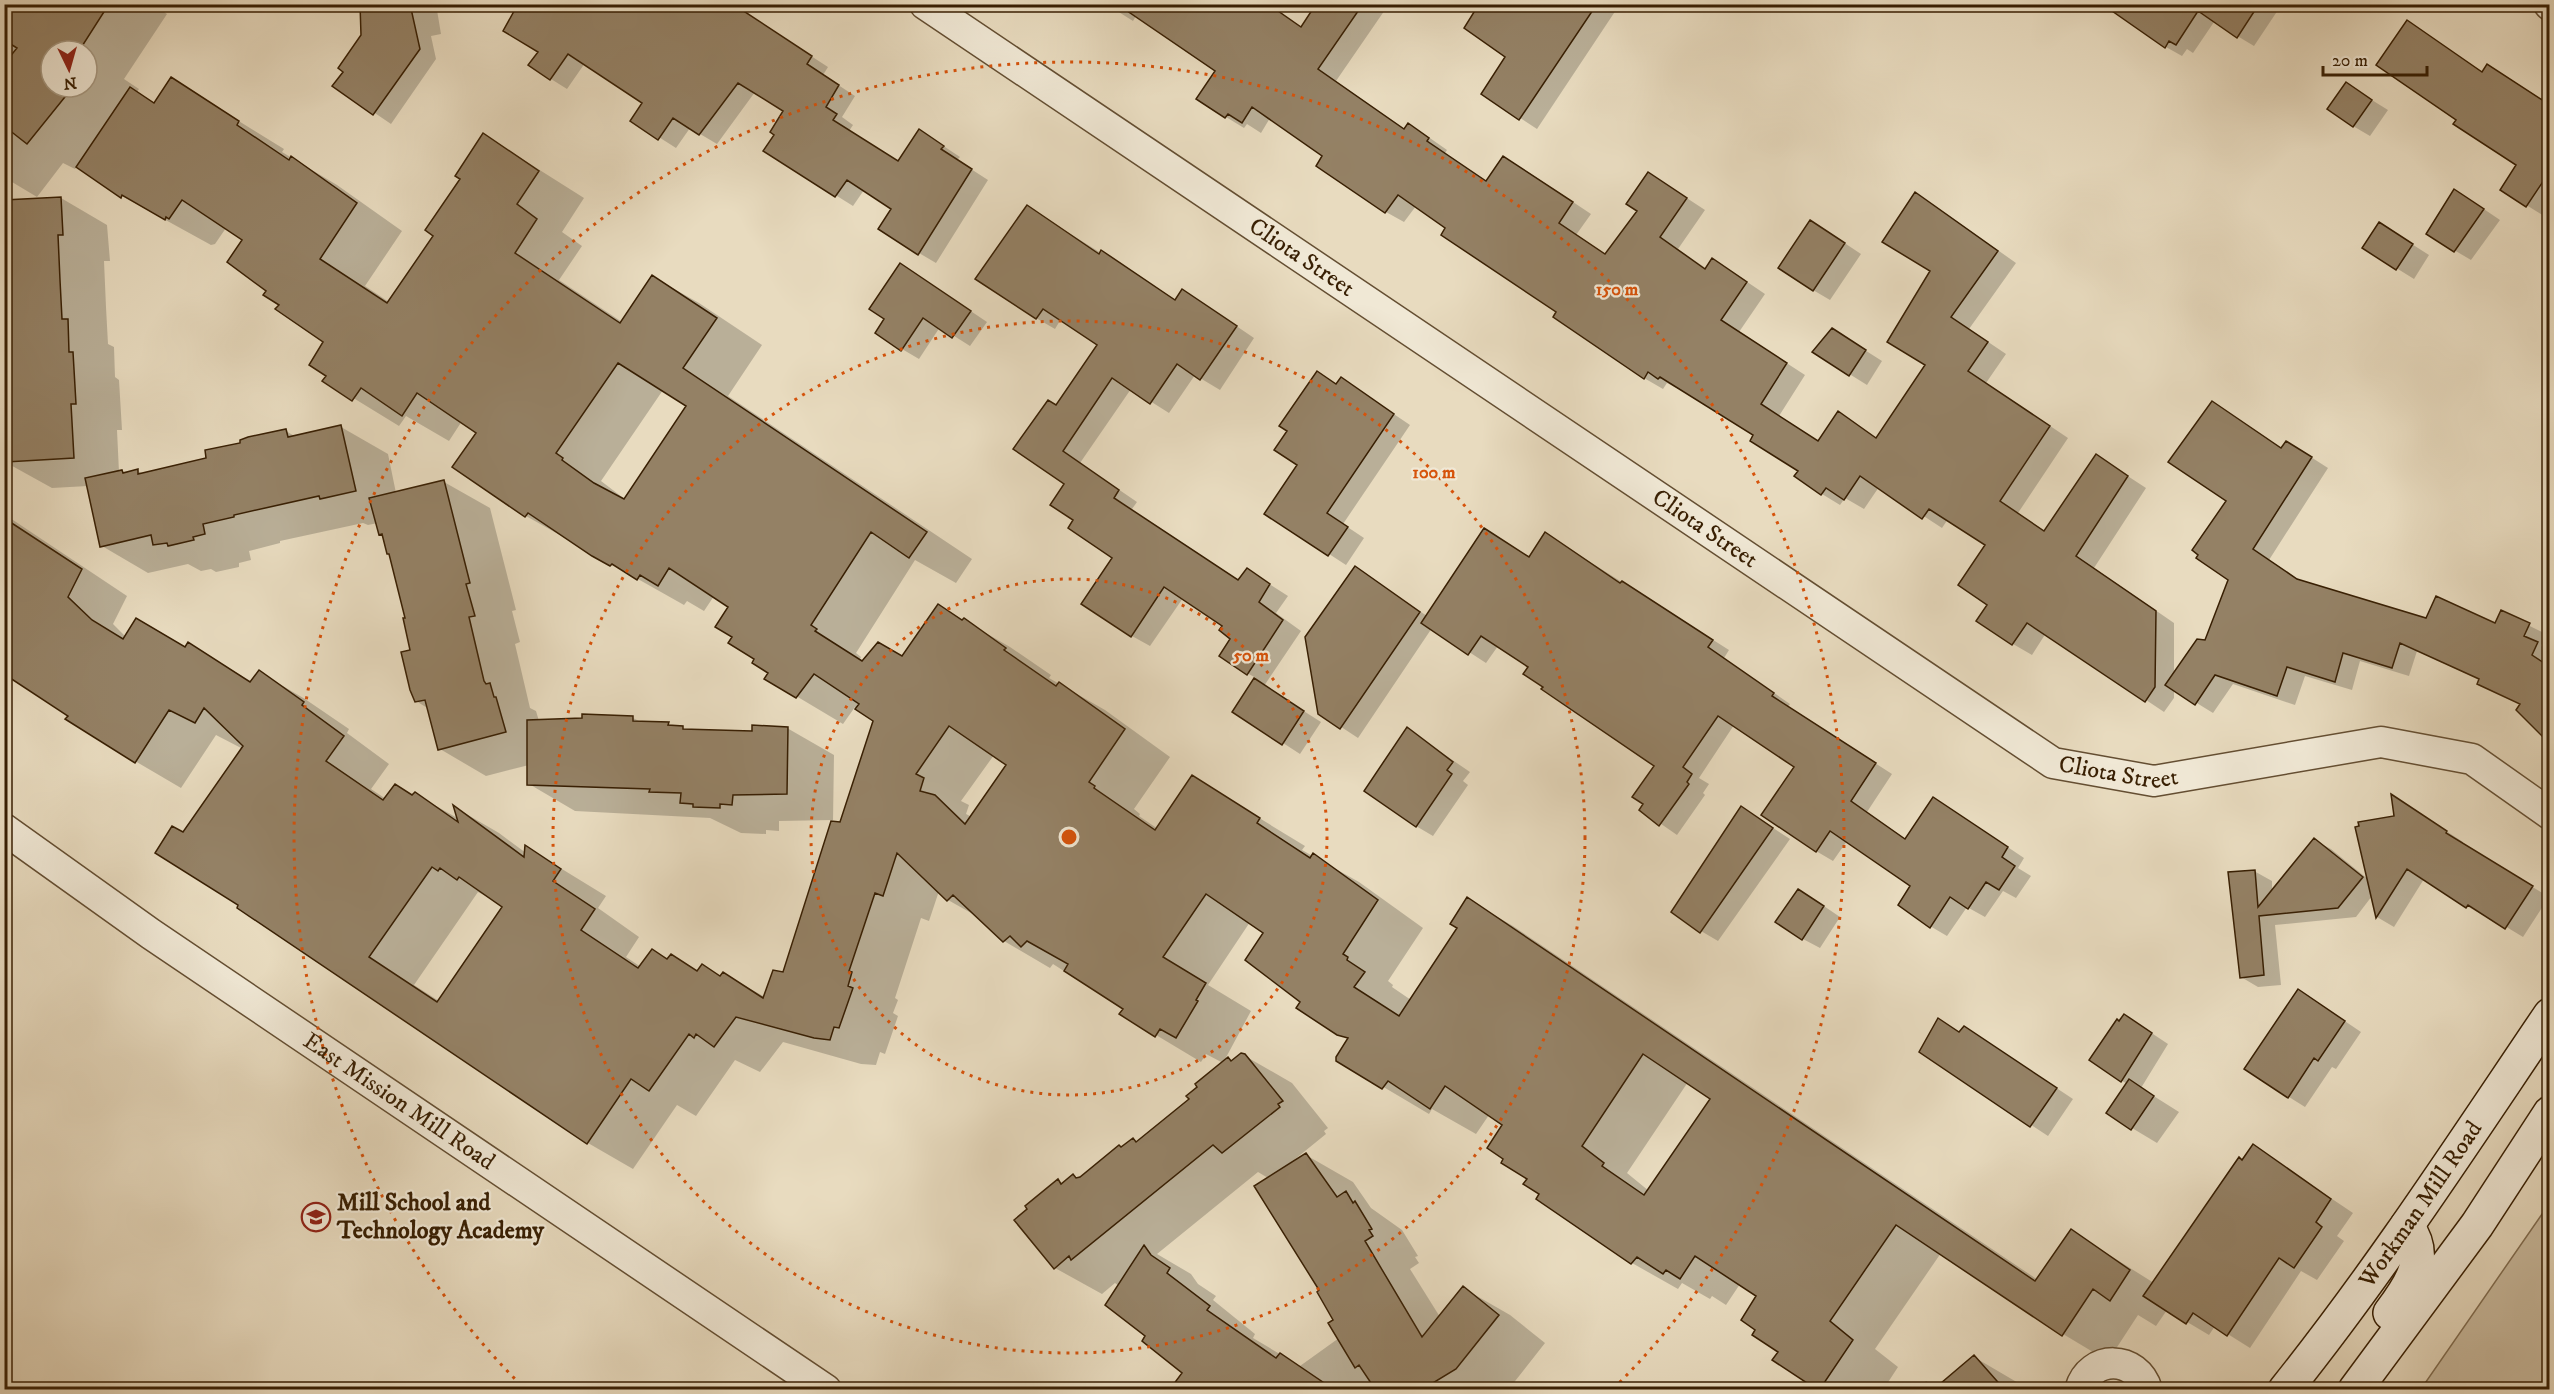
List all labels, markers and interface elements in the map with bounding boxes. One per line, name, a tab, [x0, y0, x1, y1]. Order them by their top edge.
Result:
north arrow	[39, 39, 99, 99]
scale bar	[2323, 39, 2426, 77]
text: 20 m	[2332, 50, 2368, 72]
text: N	[63, 72, 78, 93]
street label: Cliota Street	[1243, 211, 1360, 304]
text: 150 m	[1596, 279, 1639, 301]
text: 100 m	[1412, 462, 1456, 484]
street label: Cliota Street	[1646, 483, 1764, 575]
text: 50 m	[1232, 645, 1269, 667]
street label: Cliota Street	[2056, 749, 2181, 796]
centre of rings	[1059, 827, 1079, 847]
street label: East Mission Mill Road	[297, 1026, 501, 1177]
street label: Workman Mill Road	[2352, 1115, 2489, 1295]
place label: Mill School and Technology Academy	[336, 1188, 545, 1246]
school or university icon: Mill School and Technology Academy	[300, 1201, 332, 1233]

